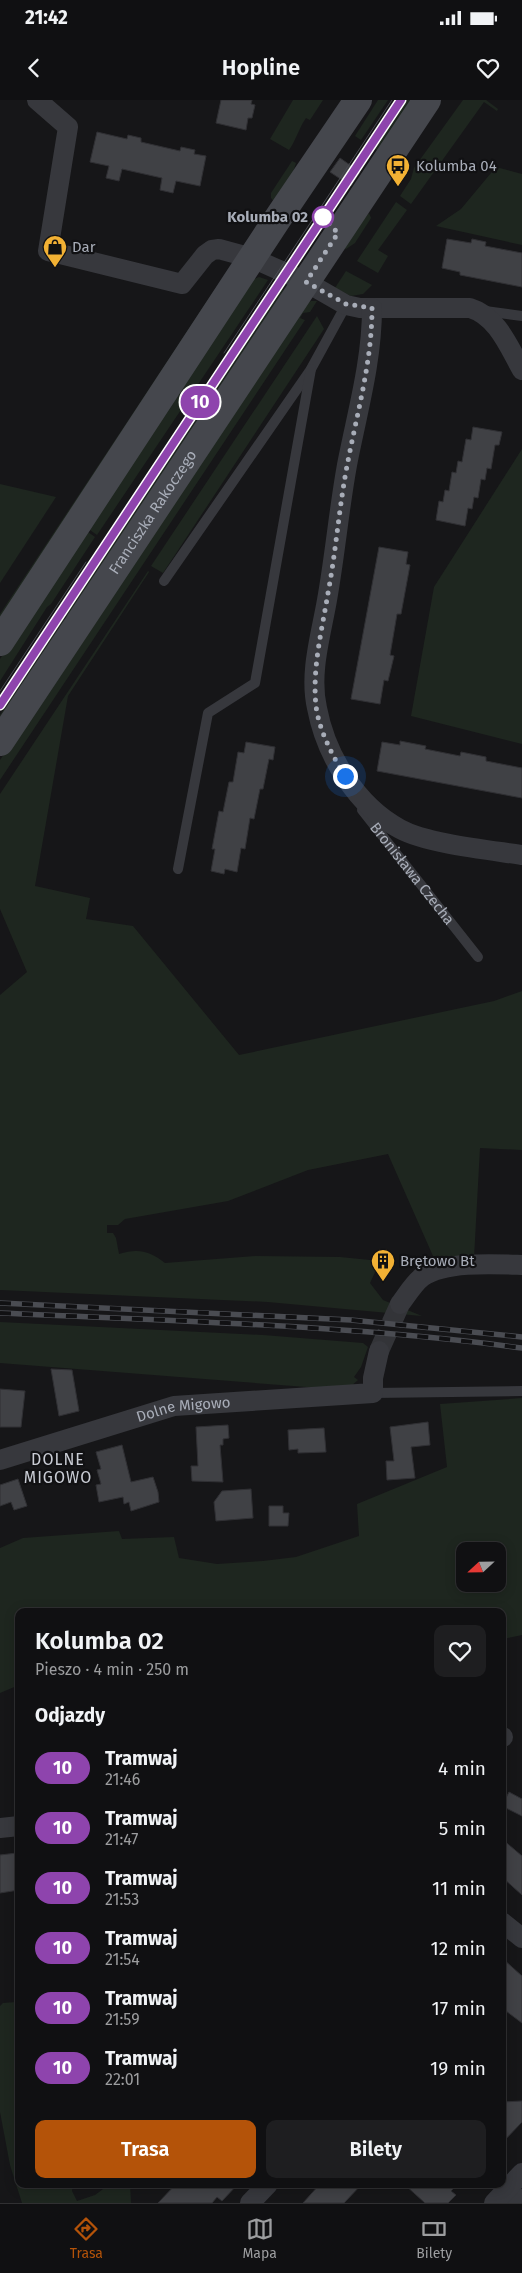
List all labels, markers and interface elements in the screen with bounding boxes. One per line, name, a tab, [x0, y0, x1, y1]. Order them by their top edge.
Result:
text: 21:42	[25, 6, 68, 29]
icon: back	[20, 54, 48, 82]
text: Hopline	[222, 54, 300, 81]
icon: heart	[474, 54, 502, 82]
bus stop icon: Kolumba 04	[385, 153, 411, 187]
place label: Kolumba 04	[416, 157, 497, 175]
marker: Kolumba 02	[312, 206, 334, 228]
place label: Kolumba 02	[227, 208, 308, 226]
shop icon: Dar	[42, 234, 68, 268]
place label: Dar	[72, 238, 96, 256]
line badge: 10	[178, 386, 222, 418]
text: 10	[191, 391, 209, 413]
street label: Franciszka Rakoczego	[105, 447, 201, 578]
your location	[333, 764, 358, 789]
street label: Bronisława Czecha	[366, 819, 458, 928]
building icon: Brętowo Bt	[370, 1248, 396, 1282]
place label: Brętowo Bt	[400, 1252, 475, 1270]
street label: Dolne Migowo	[134, 1393, 231, 1426]
district label: DOLNE MIGOWO	[24, 1450, 92, 1487]
north arrow	[456, 1542, 506, 1592]
map controls	[456, 1542, 506, 1592]
button: heart	[434, 1625, 486, 1677]
text: Kolumba 02	[35, 1627, 164, 1655]
text: Pieszo · 4 min · 250 m	[35, 1660, 189, 1679]
text: Odjazdy	[35, 1704, 105, 1727]
text: Tramwaj	[105, 1747, 178, 1770]
text: 10	[53, 1757, 72, 1779]
text: 4 min	[438, 1757, 486, 1780]
text: 21:46	[105, 1770, 140, 1789]
text: Tramwaj	[105, 1807, 178, 1830]
text: 10	[53, 1817, 72, 1839]
text: 5 min	[439, 1817, 486, 1840]
text: 21:47	[105, 1830, 138, 1849]
text: Tramwaj	[105, 1867, 178, 1890]
text: 10	[53, 1877, 72, 1899]
text: 11 min	[432, 1877, 486, 1900]
text: 21:53	[105, 1890, 139, 1909]
text: Tramwaj	[105, 1927, 178, 1950]
text: 10	[53, 1937, 72, 1959]
text: 12 min	[431, 1937, 486, 1960]
text: 21:54	[105, 1950, 140, 1969]
text: Tramwaj	[105, 1987, 178, 2010]
text: 10	[53, 1997, 72, 2019]
text: 17 min	[432, 1997, 486, 2020]
text: 21:59	[105, 2010, 140, 2029]
text: Tramwaj	[105, 2047, 178, 2070]
text: 10	[53, 2057, 72, 2079]
text: 19 min	[430, 2057, 486, 2080]
text: 22:01	[105, 2070, 140, 2089]
button: Trasa	[35, 2120, 256, 2178]
button: Bilety	[266, 2120, 486, 2178]
tab: Trasa	[70, 2215, 103, 2262]
tab: Mapa	[242, 2215, 277, 2262]
tab: Bilety	[416, 2215, 452, 2262]

